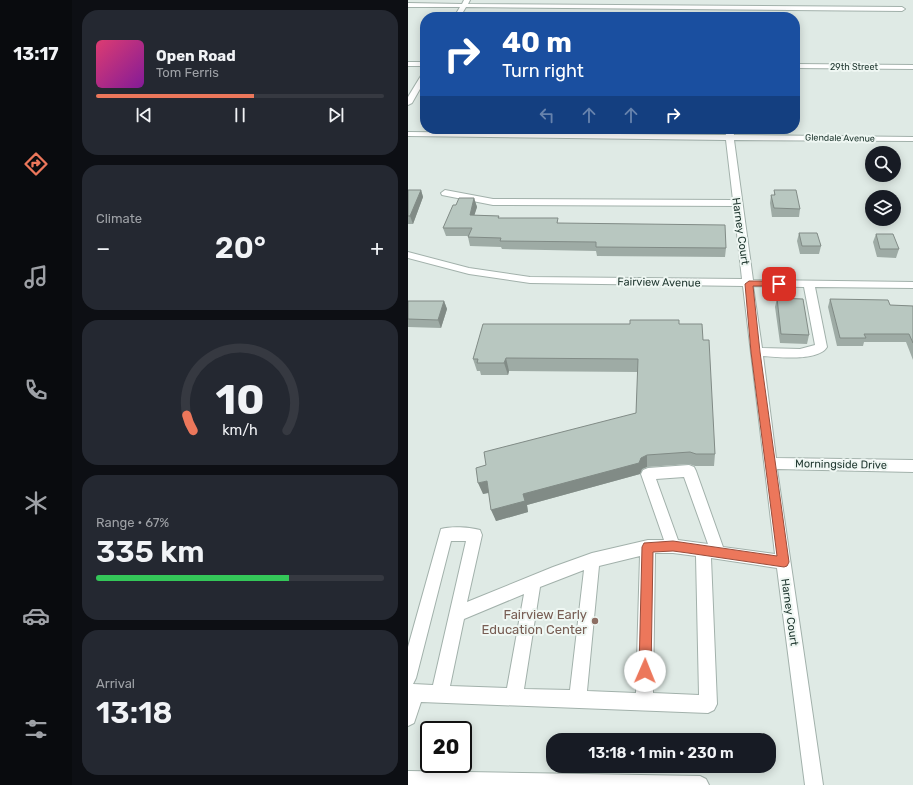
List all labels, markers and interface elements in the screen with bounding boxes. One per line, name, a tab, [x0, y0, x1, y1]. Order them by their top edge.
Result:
text: 40 m	[502, 26, 572, 59]
icon: right	[436, 28, 488, 80]
text: 13:17	[13, 43, 59, 65]
text: Open Road	[156, 47, 236, 65]
text: Turn right	[502, 60, 584, 82]
street label: 29th Street	[830, 62, 878, 72]
text: Tom Ferris	[156, 65, 219, 80]
icon: previous	[133, 104, 155, 126]
icon: pause	[229, 104, 251, 126]
icon: next	[325, 104, 347, 126]
icon: left	[536, 104, 558, 126]
icon: ahead	[578, 104, 600, 126]
icon: ahead	[620, 104, 642, 126]
icon: right	[662, 104, 684, 126]
street label: Glendale Avenue	[805, 132, 875, 144]
map controls	[865, 146, 901, 226]
button: search	[865, 146, 901, 182]
icon: directions	[22, 150, 50, 178]
button: layers	[865, 190, 901, 226]
street label: Harney Court	[729, 197, 752, 266]
text: Climate	[96, 211, 142, 226]
text: 20°	[215, 230, 266, 266]
text: −	[96, 235, 110, 262]
text: +	[370, 235, 384, 262]
icon: music	[22, 263, 50, 291]
pin	[762, 267, 796, 301]
icon: arrive	[768, 273, 790, 295]
street label: Fairview Avenue	[617, 275, 701, 290]
text: 10	[216, 374, 264, 423]
icon: phone	[22, 376, 50, 404]
text: km/h	[222, 421, 258, 438]
street label: Morningside Drive	[795, 457, 887, 472]
icon: climate	[22, 489, 50, 517]
text: Range · 67%	[96, 515, 169, 530]
text: 335 km	[96, 534, 205, 570]
street label: Harney Court	[778, 578, 801, 647]
icon: car	[22, 602, 50, 630]
place label: Fairview Early Education Center	[482, 607, 587, 637]
marker: Fairview Early Education Center	[590, 616, 600, 626]
position arrow	[624, 650, 666, 692]
text: Arrival	[96, 676, 135, 691]
text: 13:18	[96, 695, 173, 731]
icon: filters	[22, 715, 50, 743]
speed limit sign: 20	[420, 721, 472, 773]
text: 13:18 · 1 min · 230 m	[588, 744, 734, 762]

